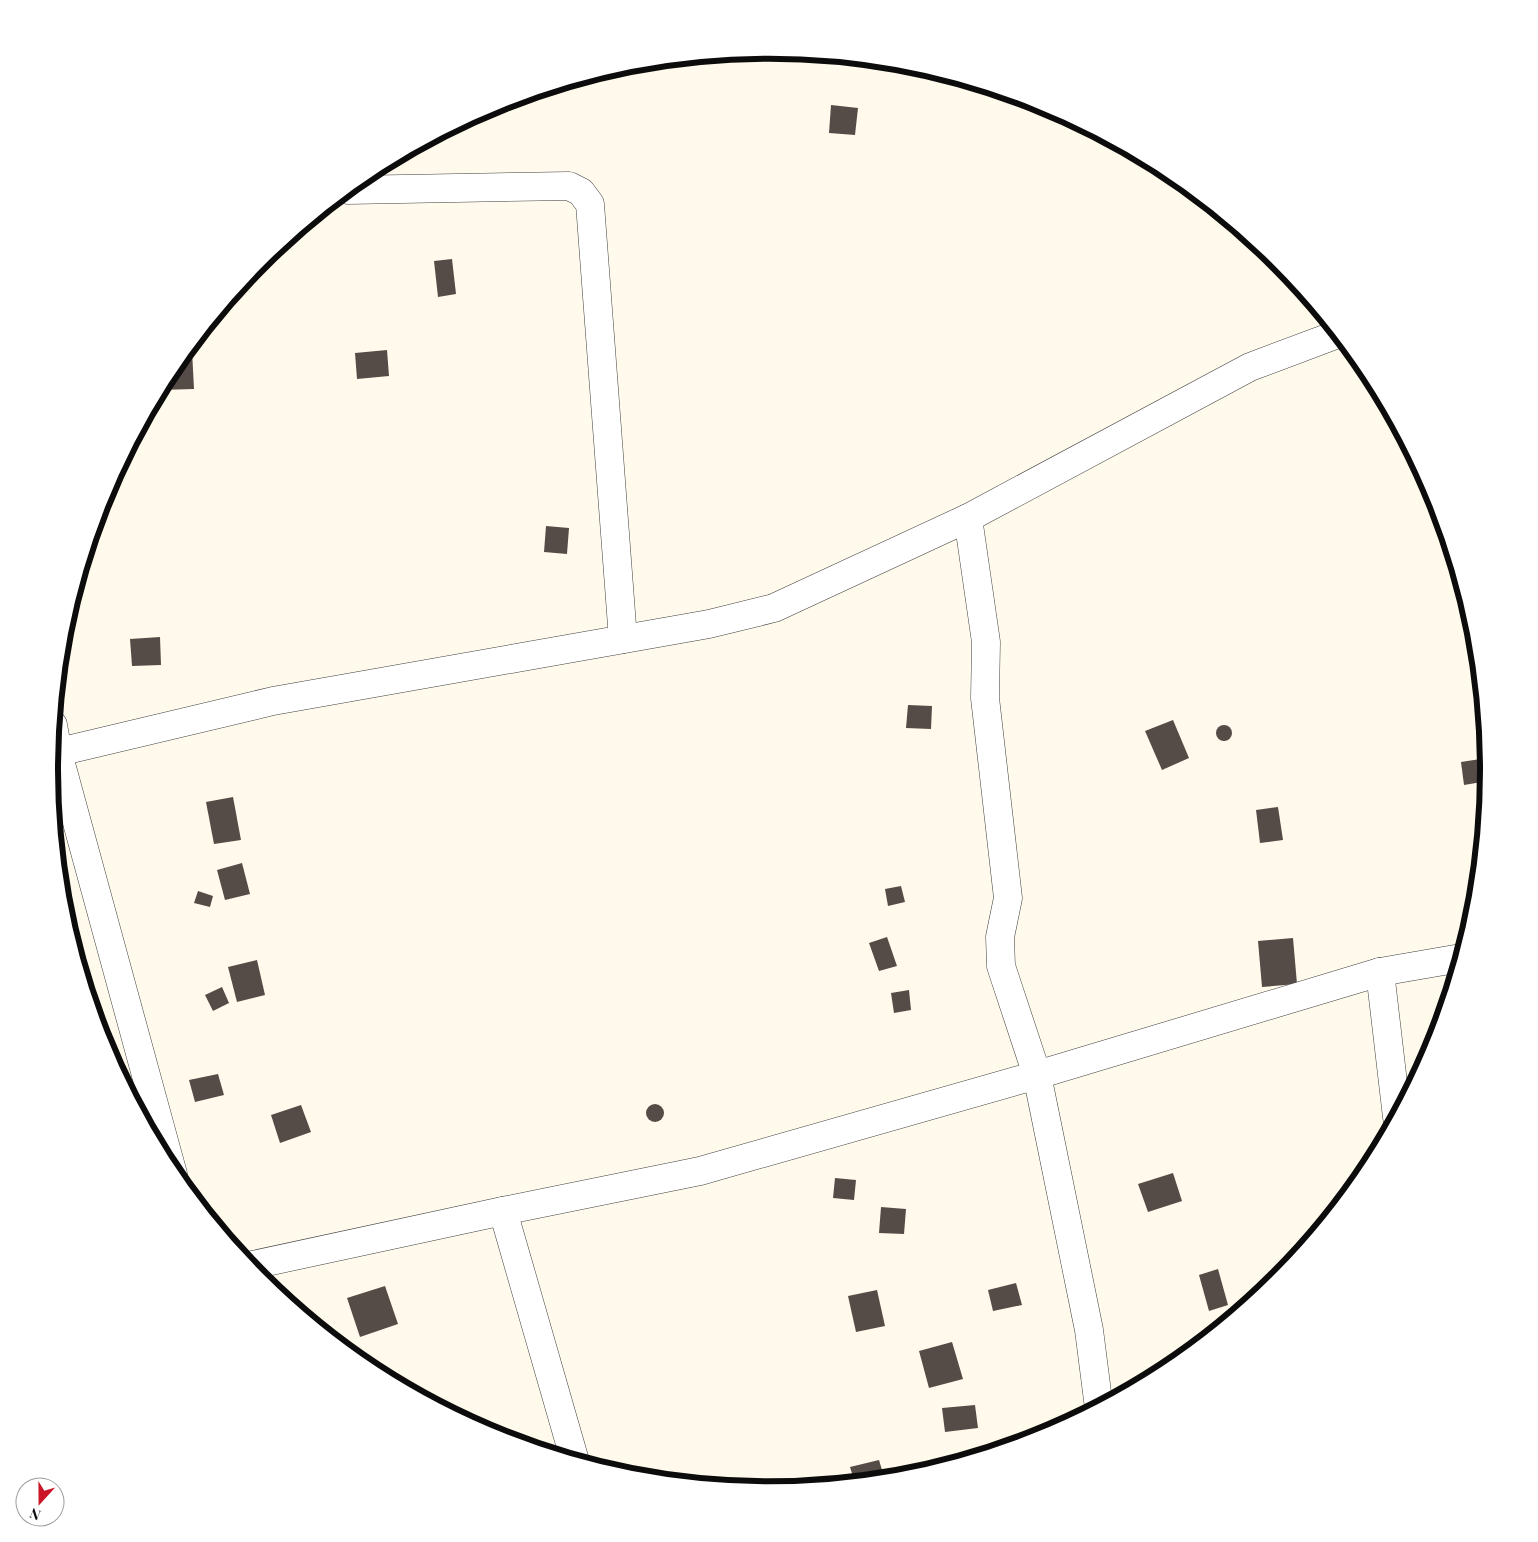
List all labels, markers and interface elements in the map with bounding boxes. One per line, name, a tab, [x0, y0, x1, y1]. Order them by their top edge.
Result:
north arrow	[15, 1477, 65, 1527]
text: N	[27, 1504, 43, 1525]

